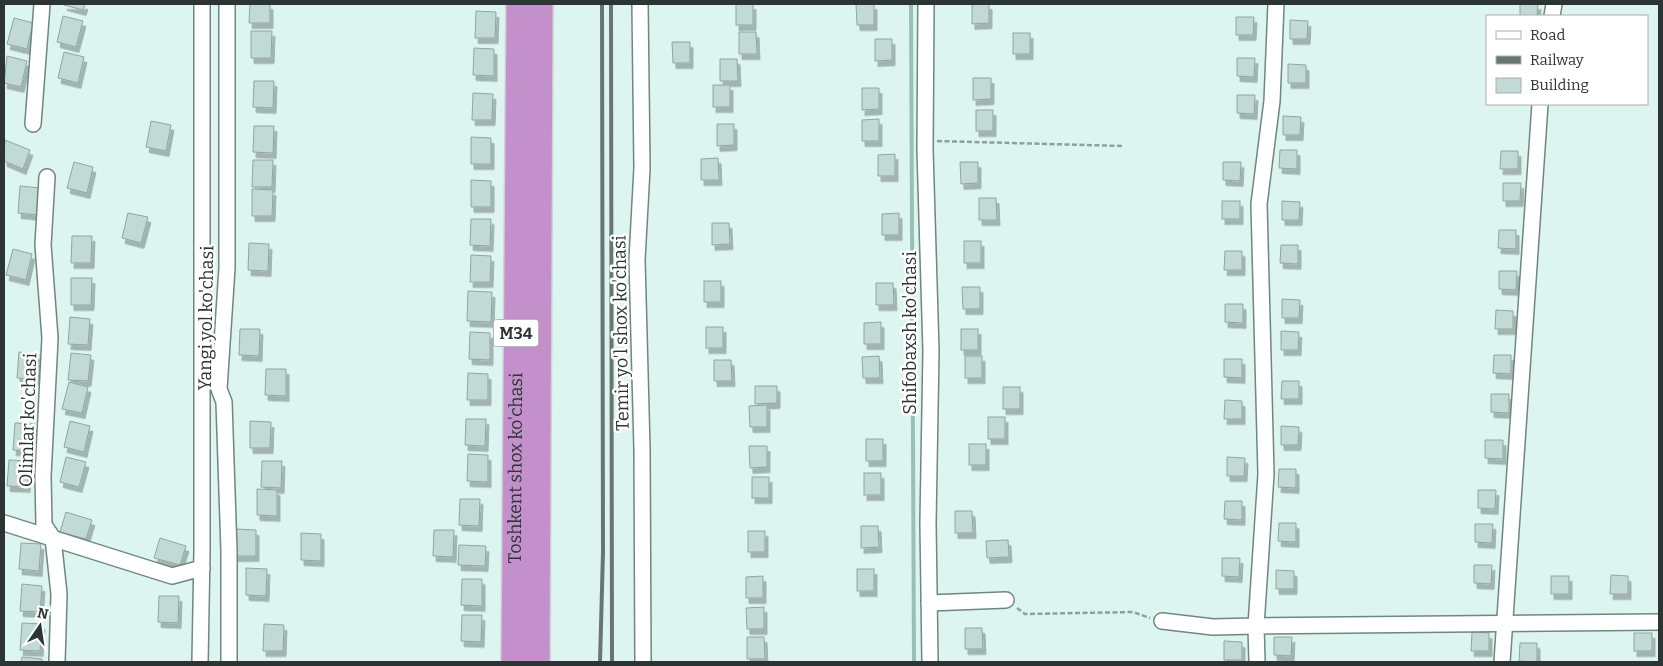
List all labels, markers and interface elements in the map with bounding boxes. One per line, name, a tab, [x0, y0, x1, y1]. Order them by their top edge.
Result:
legend	[1486, 15, 1648, 105]
text: Road	[1530, 26, 1565, 44]
text: Railway	[1530, 51, 1584, 69]
text: Building	[1530, 76, 1589, 94]
street label: Temir yo'l shox ko'chasi	[608, 235, 634, 431]
street label: Yangi yol ko'chasi	[194, 245, 218, 391]
street label: Shifobaxsh ko'chasi	[899, 251, 921, 415]
road number: M34	[494, 319, 538, 346]
street label: Olimlar ko'chasi	[15, 353, 41, 487]
street label: Toshkent shox ko'chasi	[504, 373, 527, 563]
north arrow	[15, 601, 65, 651]
text: N	[36, 604, 50, 623]

